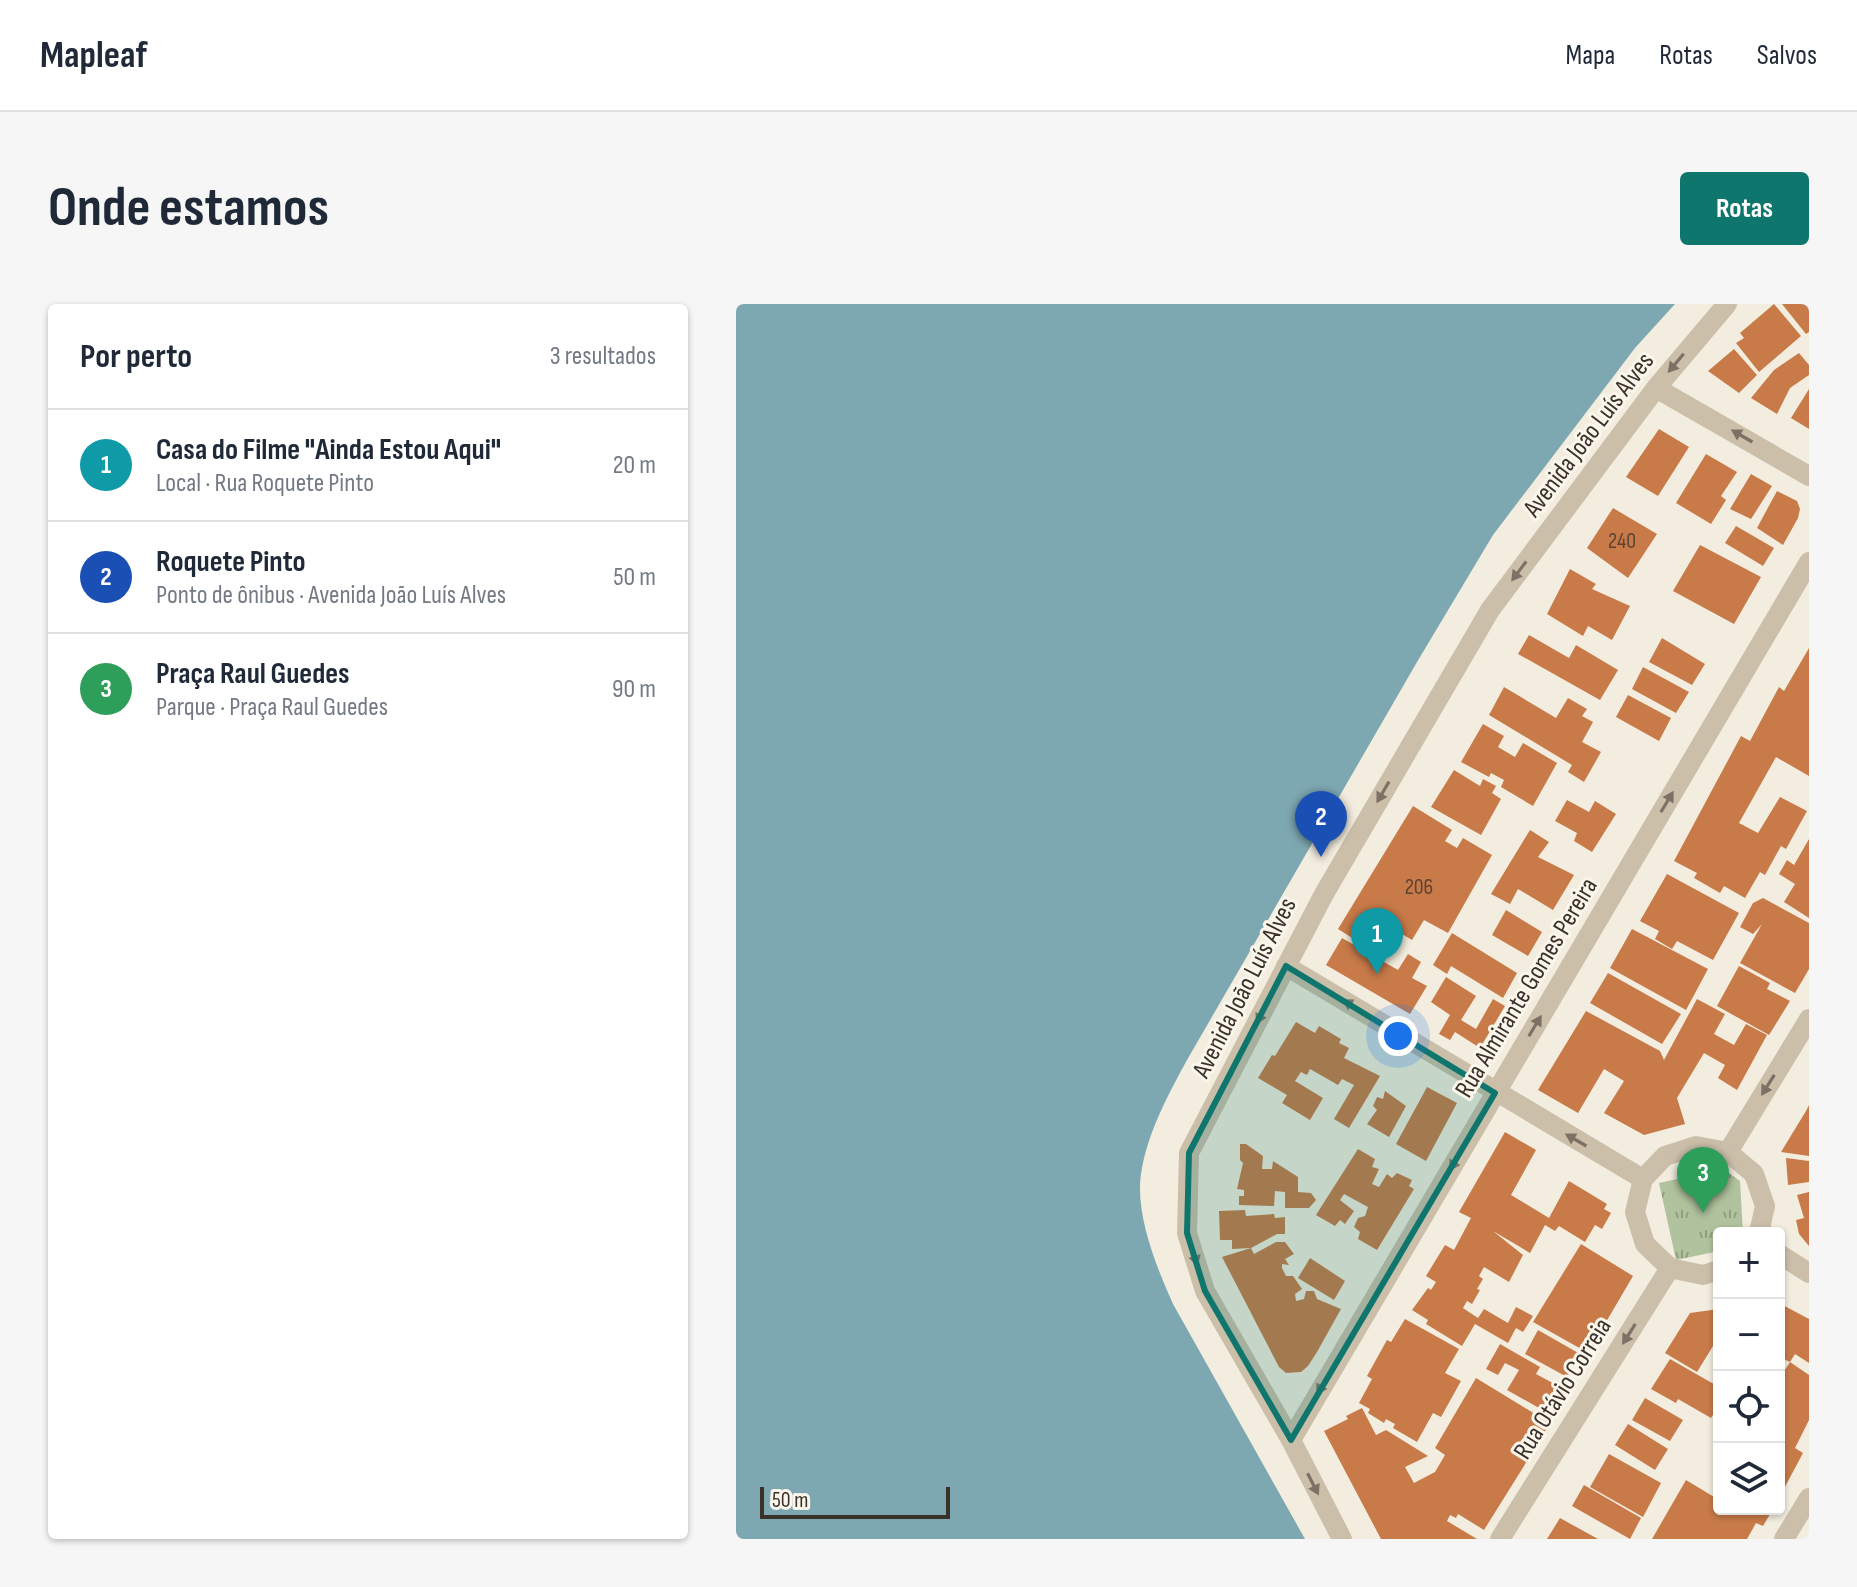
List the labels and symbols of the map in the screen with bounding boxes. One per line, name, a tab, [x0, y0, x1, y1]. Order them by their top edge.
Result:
street label: Avenida João Luís Alves	[1516, 347, 1661, 524]
one-way arrow	[1668, 353, 1685, 373]
one-way arrow	[1731, 429, 1753, 443]
house number: 240	[1608, 528, 1636, 555]
one-way arrow	[1512, 560, 1528, 581]
one-way arrow	[1377, 781, 1391, 803]
pin: 2	[1295, 791, 1347, 857]
one-way arrow	[1660, 791, 1674, 813]
street label: Rua Almirante Gomes Pereira	[1449, 873, 1605, 1103]
house number: 206	[1405, 874, 1433, 901]
street label: Avenida João Luís Alves	[1186, 893, 1304, 1084]
pin: 1	[1351, 908, 1403, 974]
one-way arrow	[1342, 999, 1364, 1013]
one-way arrow	[1255, 1001, 1268, 1024]
one-way arrow	[1528, 1015, 1542, 1037]
your location	[1378, 1016, 1418, 1056]
one-way arrow	[1761, 1074, 1776, 1097]
one-way arrow	[1565, 1133, 1587, 1147]
pin: 3	[1677, 1147, 1729, 1213]
one-way arrow	[1449, 1149, 1463, 1171]
one-way arrow	[1188, 1242, 1201, 1266]
street label: Rua Otávio Correia	[1507, 1313, 1619, 1465]
one-way arrow	[1622, 1323, 1636, 1345]
one-way arrow	[1317, 1373, 1331, 1395]
one-way arrow	[1307, 1472, 1320, 1495]
scale bar	[760, 1483, 950, 1519]

